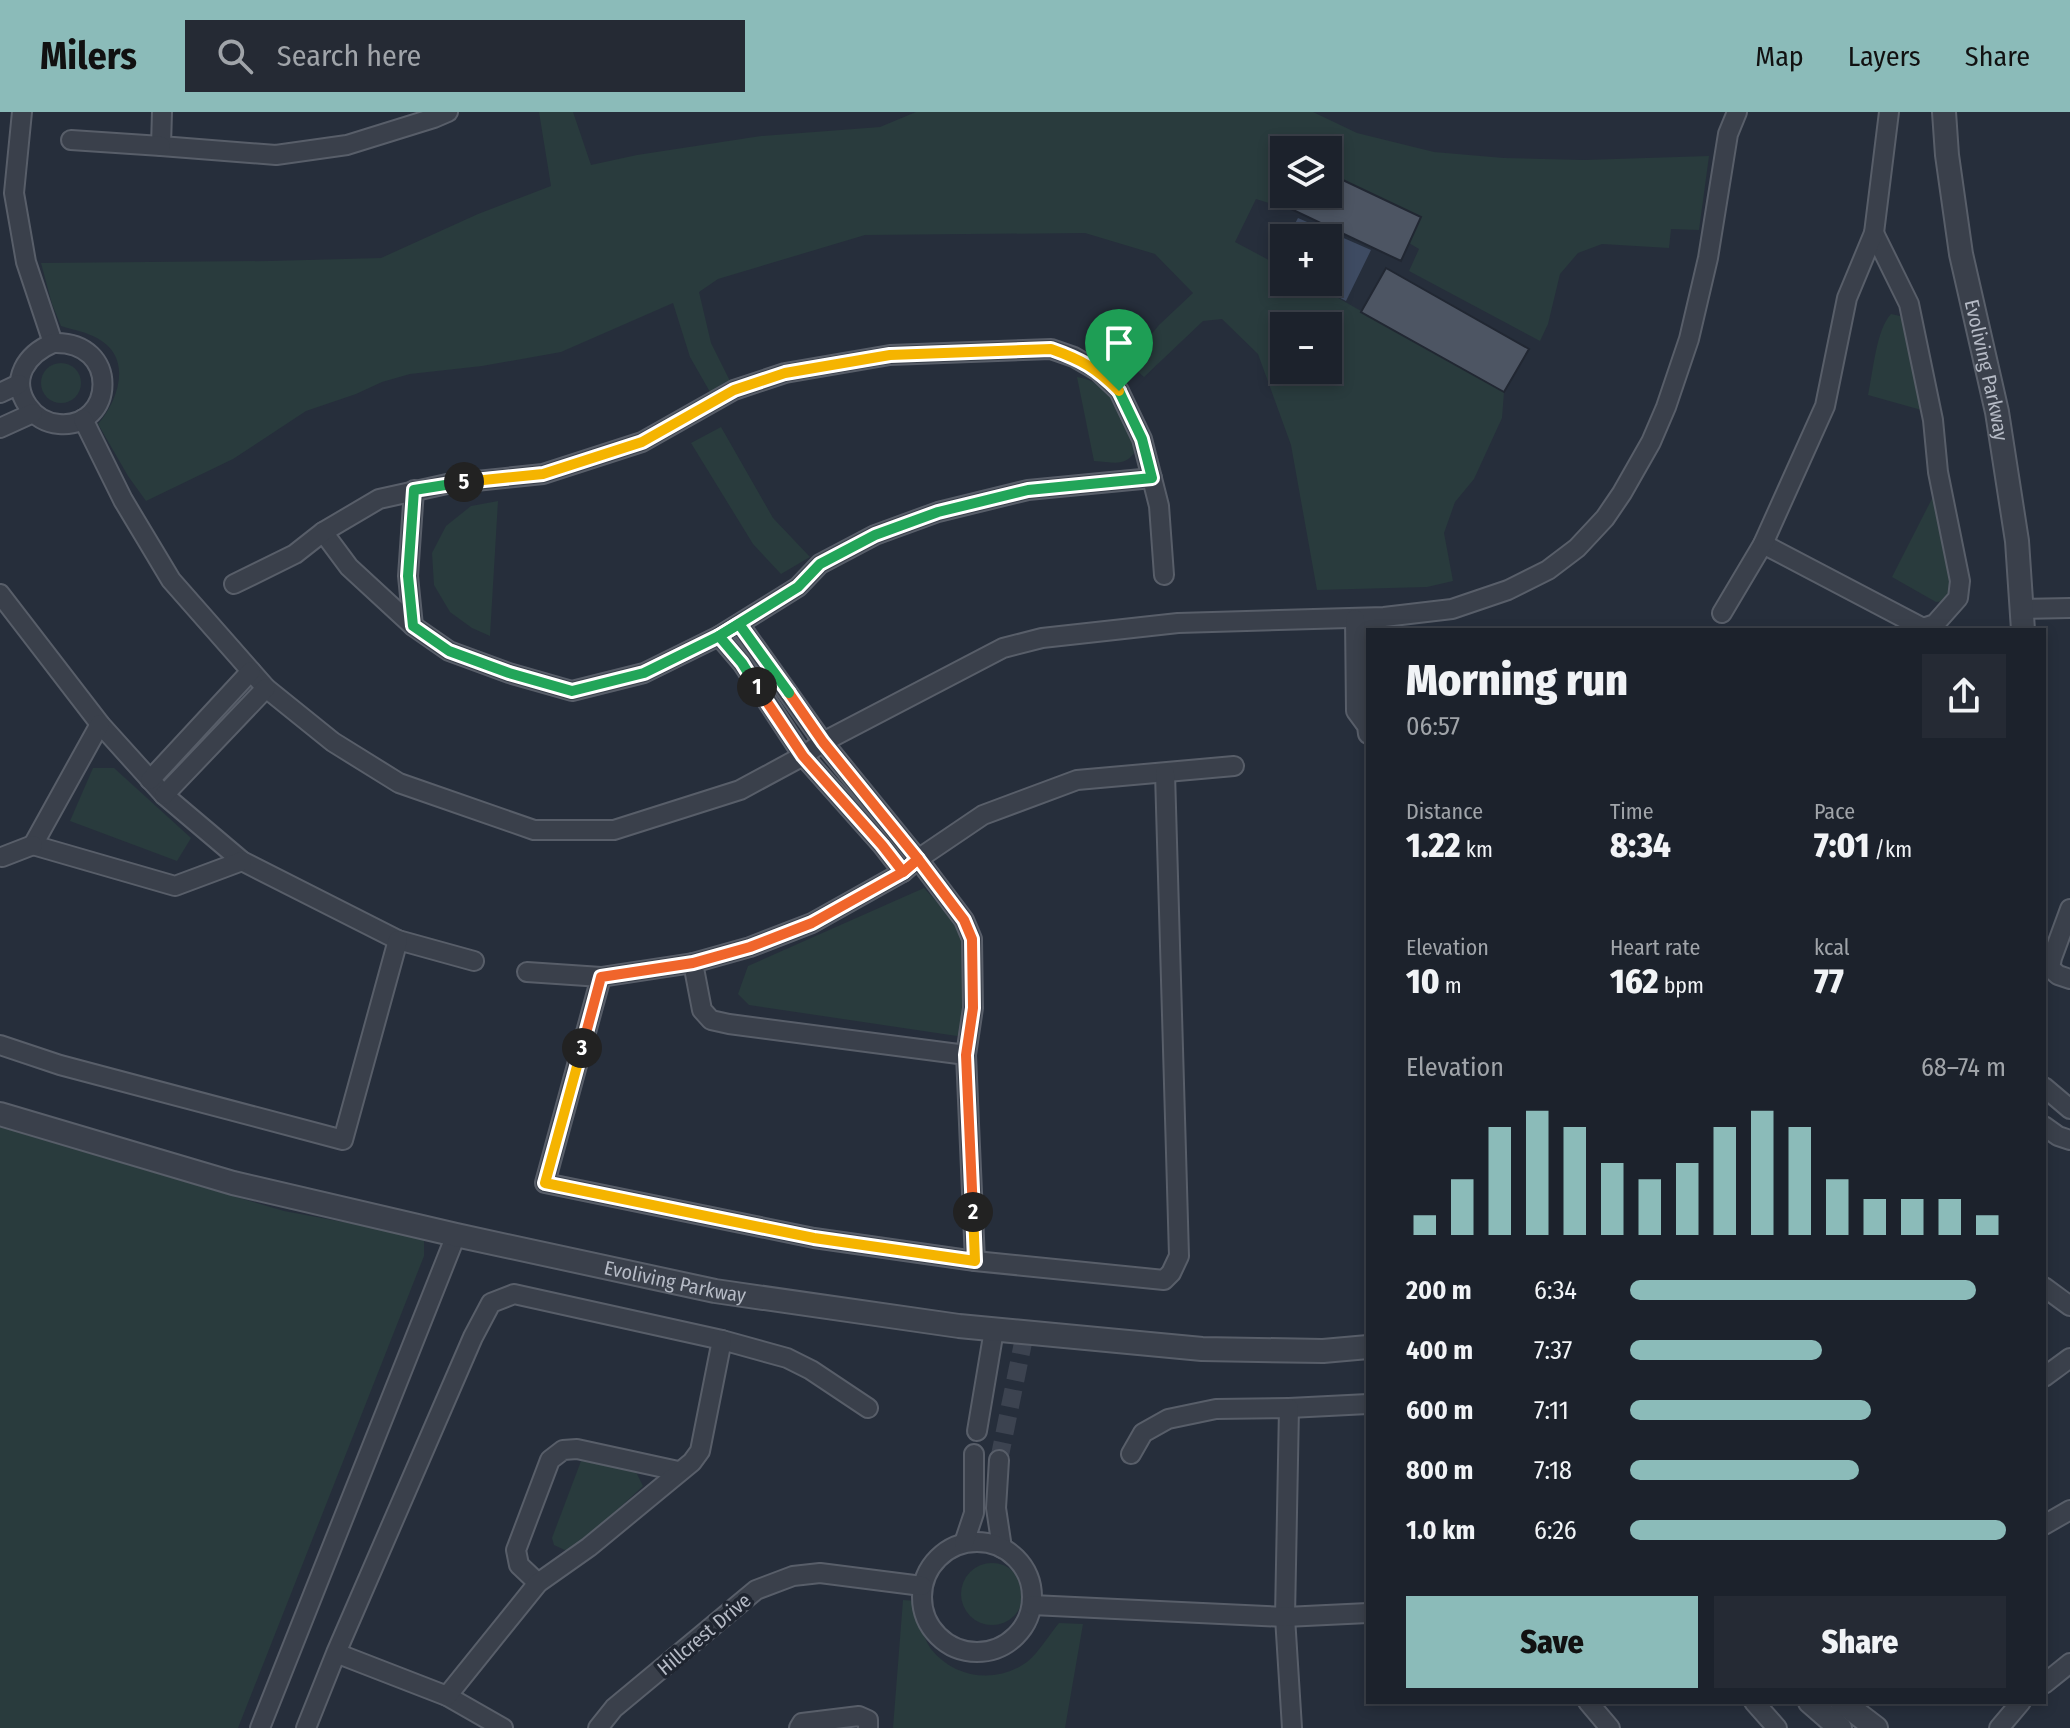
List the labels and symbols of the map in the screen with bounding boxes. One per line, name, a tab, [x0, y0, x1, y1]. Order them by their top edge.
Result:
street label: Evoliving Parkway	[1960, 297, 2013, 442]
pin	[1085, 309, 1153, 391]
pin: 5	[444, 462, 484, 502]
pin: 1	[737, 667, 777, 707]
pin: 3	[562, 1028, 602, 1068]
pin: 2	[953, 1192, 993, 1232]
street label: Evoliving Parkway	[602, 1255, 748, 1307]
street label: Hillcrest Drive	[652, 1588, 756, 1680]

